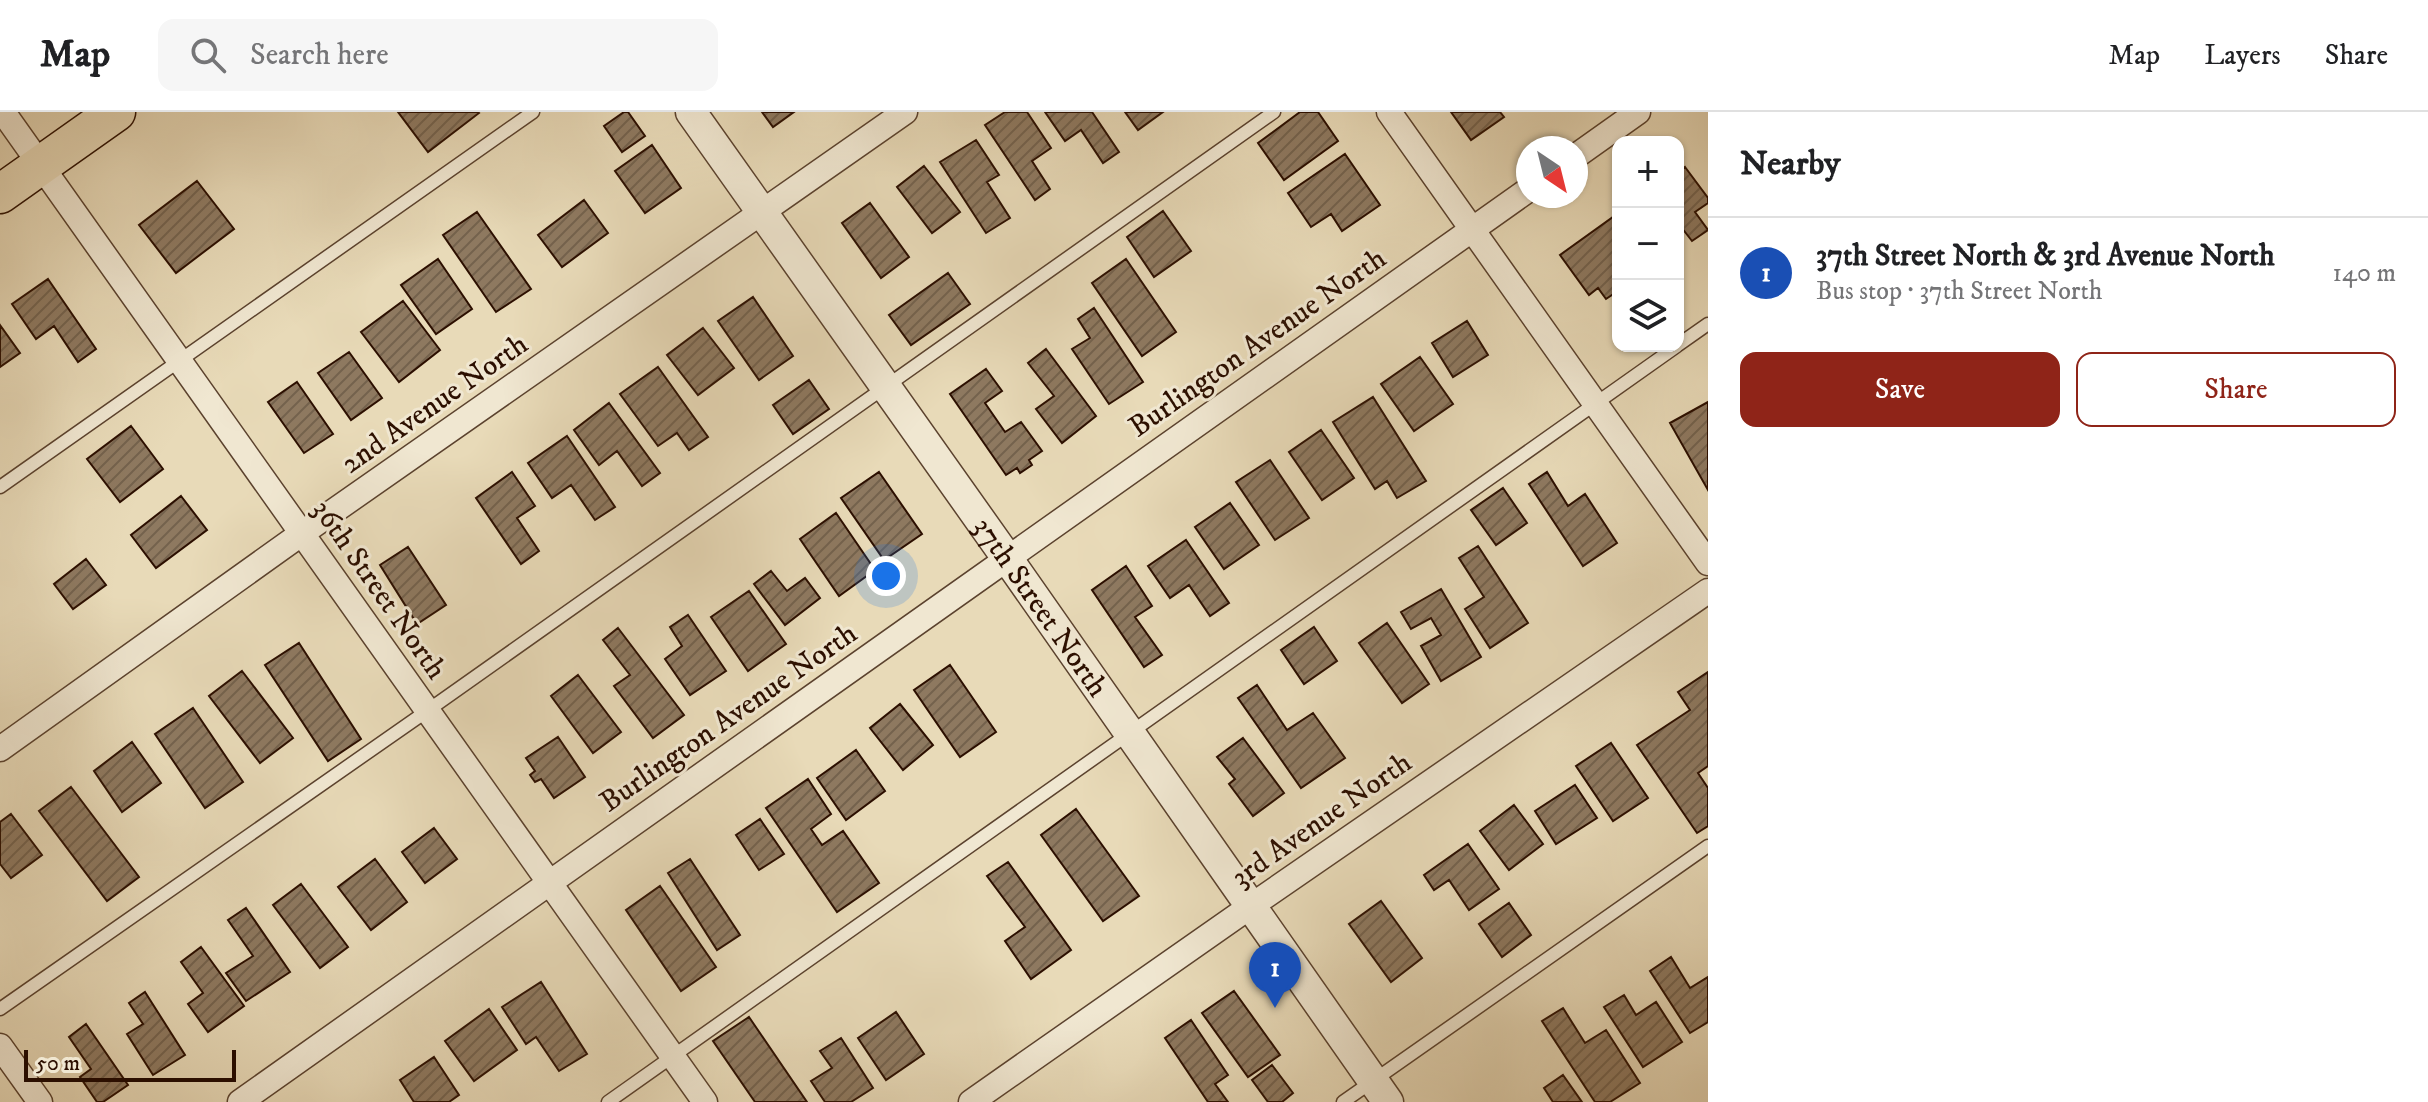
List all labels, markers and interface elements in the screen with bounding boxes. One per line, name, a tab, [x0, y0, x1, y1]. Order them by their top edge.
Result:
search box	[158, 19, 718, 91]
text: Map	[40, 31, 110, 79]
icon: search	[186, 33, 230, 77]
text: Search here	[250, 37, 389, 74]
text: Map	[2109, 38, 2160, 73]
text: Layers	[2204, 38, 2281, 73]
text: Share	[2325, 38, 2388, 73]
north arrow	[1516, 136, 1588, 208]
map controls	[1612, 136, 1684, 352]
button: +	[1612, 136, 1684, 208]
text: Nearby	[1740, 143, 1841, 185]
button: −	[1612, 208, 1684, 280]
text: 37th Street North & 3rd Avenue North	[1816, 238, 2275, 275]
street label: Burlington Avenue North	[1122, 240, 1394, 446]
text: 1	[1761, 257, 1771, 290]
text: 140 m	[2332, 257, 2396, 290]
text: Bus stop · 37th Street North	[1816, 275, 2102, 308]
button: layers	[1612, 280, 1684, 352]
street label: 2nd Avenue North	[334, 326, 536, 482]
button: Save	[1740, 352, 2060, 427]
button: Share	[2076, 352, 2396, 427]
street label: 36th Street North	[303, 493, 455, 687]
street label: 37th Street North	[964, 510, 1116, 705]
your location	[866, 556, 906, 596]
street label: Burlington Avenue North	[593, 615, 865, 821]
street label: 3rd Avenue North	[1225, 744, 1419, 896]
pin: 1	[1249, 942, 1301, 1008]
scale bar	[24, 1046, 236, 1082]
text: 50 m	[36, 1050, 80, 1077]

